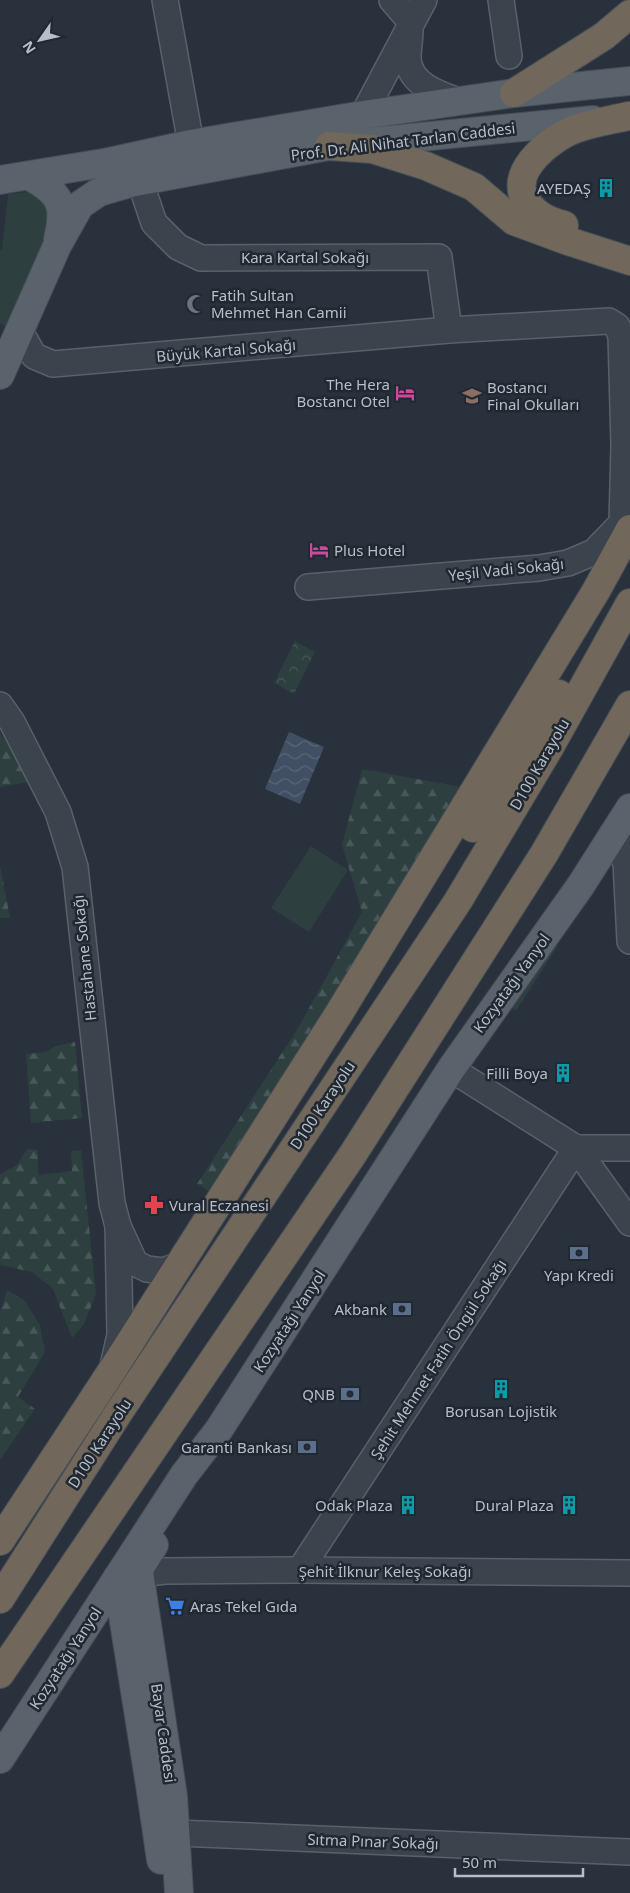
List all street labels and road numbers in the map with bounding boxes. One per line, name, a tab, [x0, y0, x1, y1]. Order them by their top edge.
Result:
street label: Prof. Dr. Ali Nihat Tarlan Caddesi	[290, 117, 516, 165]
street label: Kara Kartal Sokağı	[241, 247, 369, 267]
street label: Büyük Kartal Sokağı	[155, 334, 297, 366]
street label: Yeşil Vadi Sokağı	[447, 553, 565, 585]
street label: D100 Karayolu	[505, 715, 573, 813]
street label: Hastahane Sokağı	[67, 894, 101, 1022]
street label: Kozyatağı Yanyol	[468, 929, 554, 1037]
street label: D100 Karayolu	[285, 1057, 359, 1153]
street label: Şehit Mehmet Fatih Öngül Sokağı	[366, 1255, 510, 1463]
street label: Kozyatağı Yanyol	[248, 1266, 330, 1376]
street label: D100 Karayolu	[63, 1395, 135, 1491]
street label: Şehit İlknur Keleş Sokağı	[299, 1561, 471, 1581]
street label: Kozyatağı Yanyol	[24, 1603, 106, 1713]
street label: Bayar Caddesi	[147, 1682, 181, 1784]
street label: Sıtma Pınar Sokağı	[307, 1829, 439, 1853]

